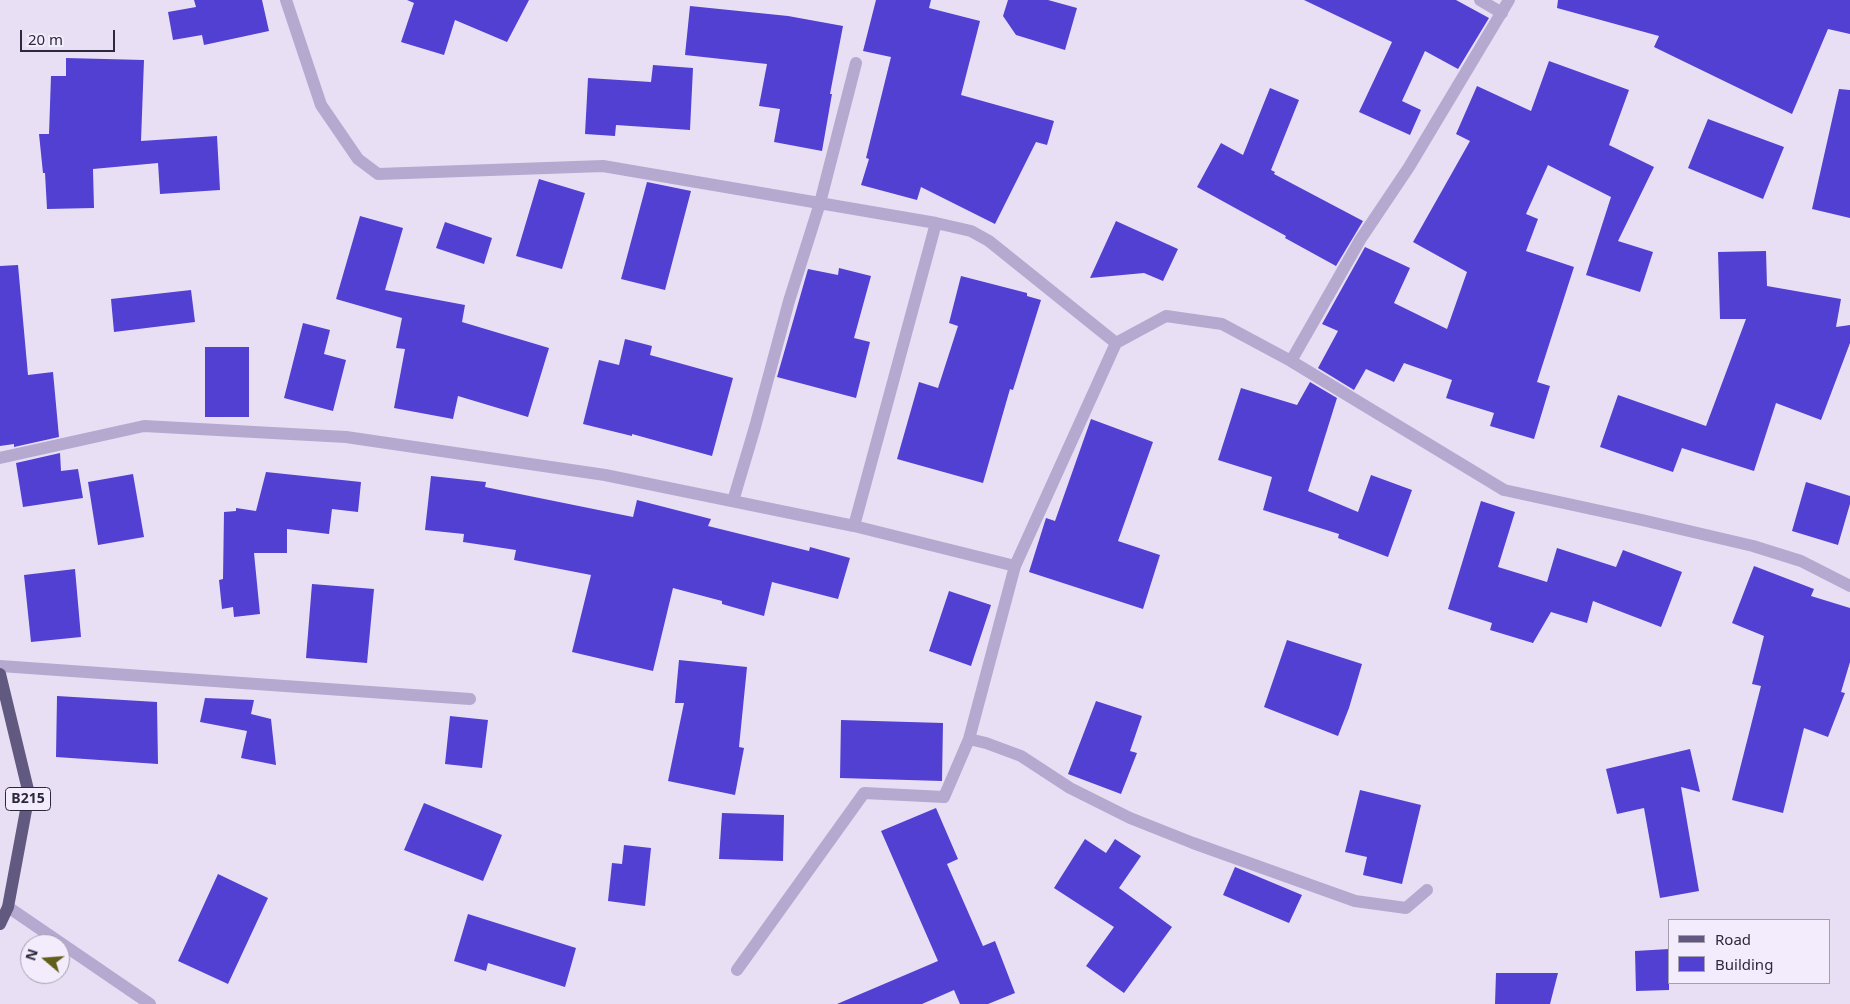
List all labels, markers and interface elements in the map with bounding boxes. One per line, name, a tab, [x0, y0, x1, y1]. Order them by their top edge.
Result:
scale bar	[22, 20, 118, 52]
text: 20 m	[28, 29, 63, 49]
road number: B215	[5, 788, 50, 811]
legend	[1668, 919, 1830, 984]
text: Road	[1715, 929, 1751, 949]
north arrow	[20, 934, 70, 984]
text: N	[20, 946, 42, 963]
text: Building	[1715, 954, 1773, 974]

